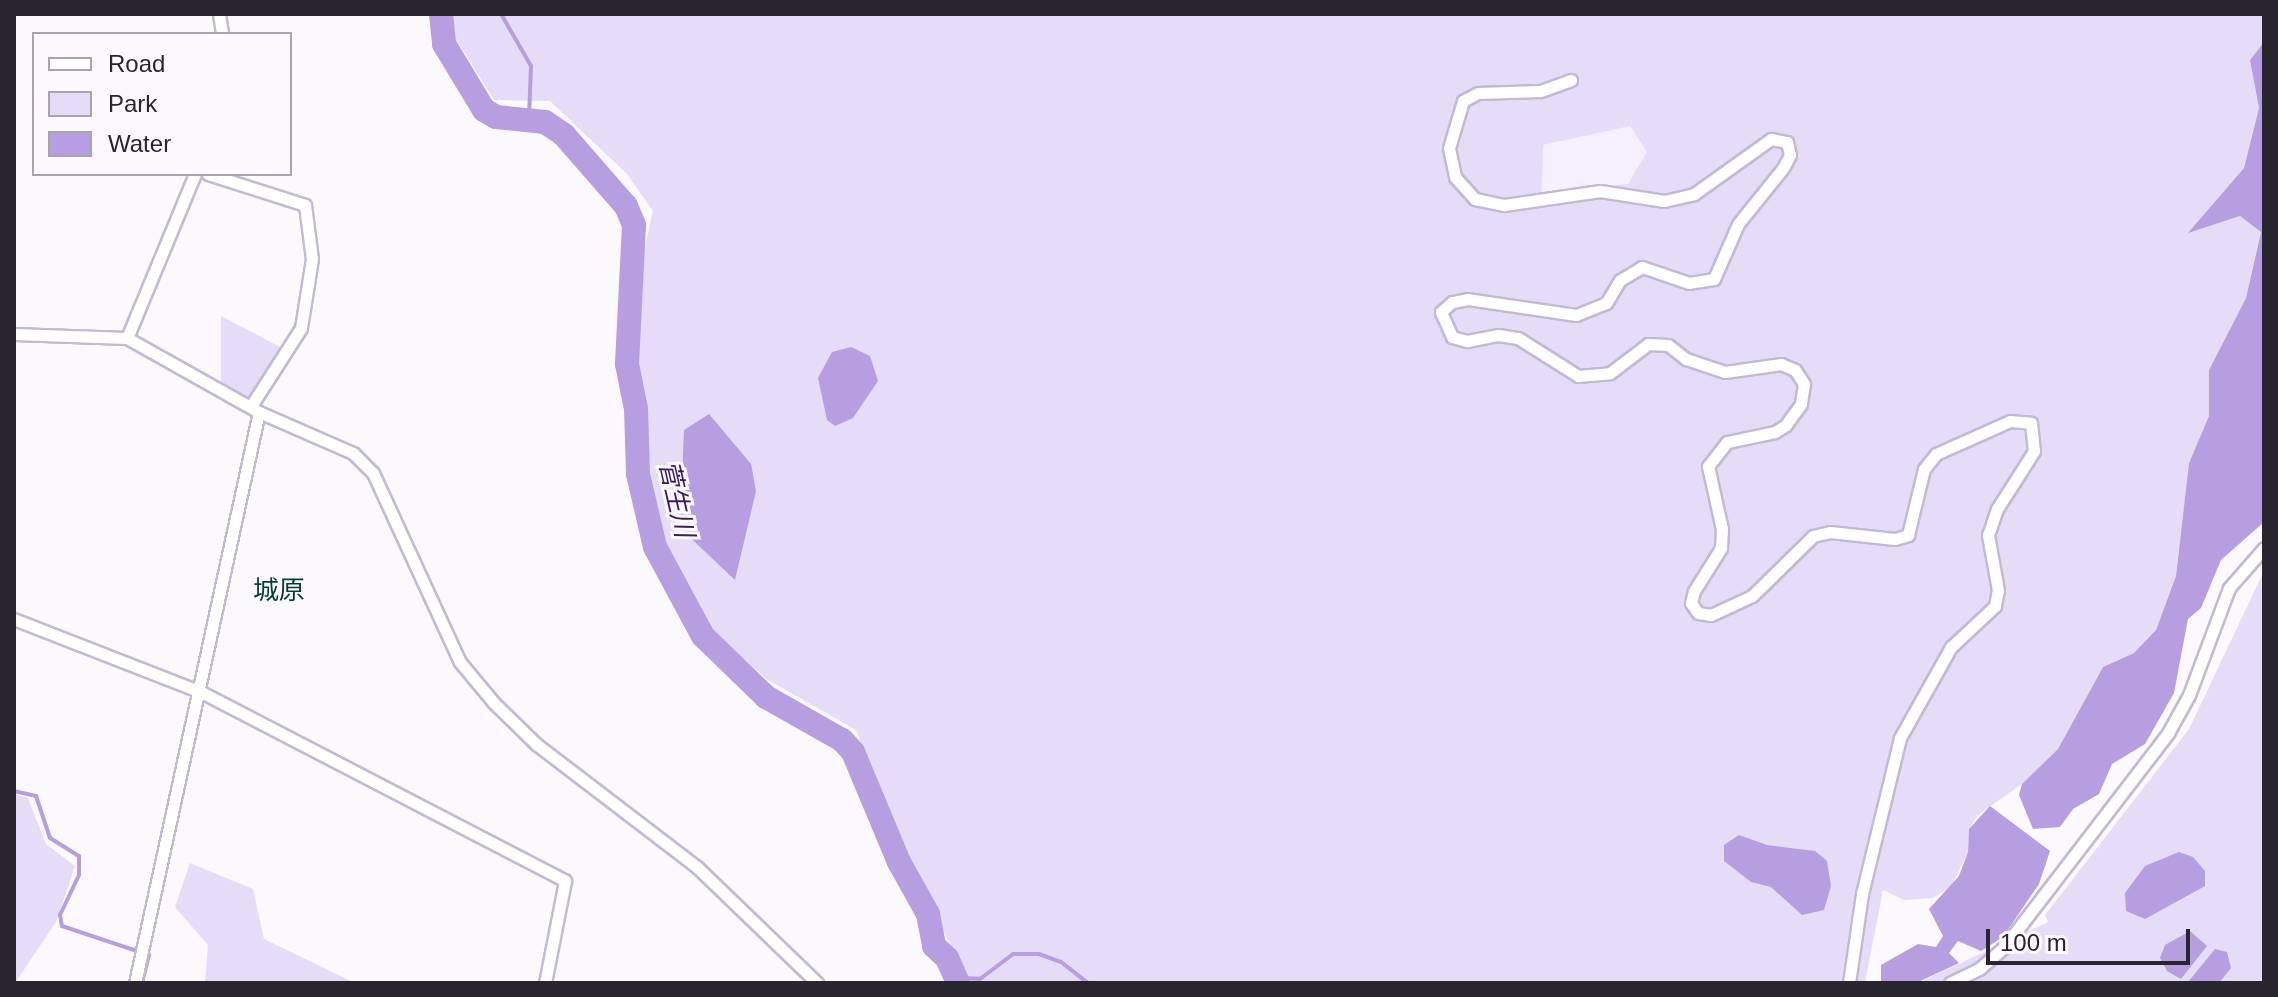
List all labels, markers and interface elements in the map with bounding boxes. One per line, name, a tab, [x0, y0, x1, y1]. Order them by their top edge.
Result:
legend	[32, 32, 292, 176]
text: Road	[108, 50, 165, 77]
text: Park	[108, 90, 157, 117]
text: Water	[108, 130, 171, 157]
water label: 菅生川	[652, 457, 700, 541]
district label: 城原	[253, 575, 305, 607]
scale bar	[1990, 913, 2194, 963]
text: 100 m	[2000, 929, 2067, 956]

